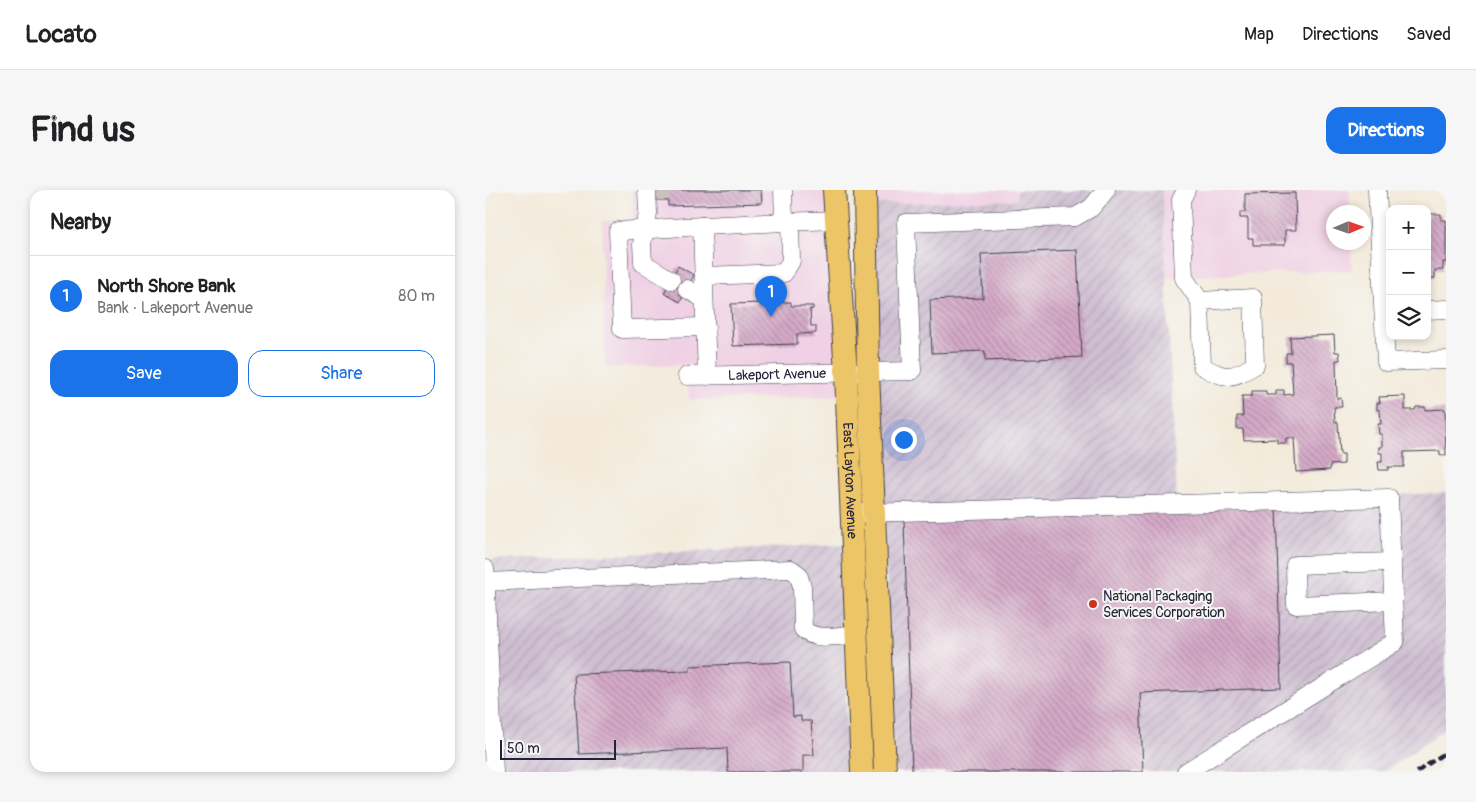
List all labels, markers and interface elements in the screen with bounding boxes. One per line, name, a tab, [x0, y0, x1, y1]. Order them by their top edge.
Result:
text: Locato	[25, 20, 97, 49]
text: Map	[1244, 23, 1274, 46]
text: Directions	[1302, 23, 1378, 46]
text: Saved	[1406, 23, 1451, 46]
button: Directions	[1326, 107, 1446, 154]
text: Find us	[30, 108, 135, 152]
north arrow	[1326, 205, 1371, 250]
map controls	[1386, 205, 1431, 340]
button: +	[1386, 205, 1431, 250]
text: Nearby	[50, 209, 111, 236]
button: −	[1386, 250, 1431, 295]
text: North Shore Bank	[97, 274, 235, 298]
pin: 1	[755, 276, 787, 317]
text: 1	[63, 286, 69, 306]
text: 80 m	[398, 286, 435, 306]
button: layers	[1386, 295, 1431, 340]
text: Bank · Lakeport Avenue	[97, 298, 253, 318]
button: Save	[50, 350, 238, 397]
button: Share	[248, 350, 435, 397]
street label: Lakeport Avenue	[728, 365, 826, 384]
street label: East Layton Avenue	[839, 422, 861, 539]
your location	[891, 427, 917, 453]
place label: National Packaging Services Corporation	[1103, 588, 1225, 621]
marker: National Packaging Services Corporation	[1087, 598, 1099, 610]
scale bar	[500, 737, 616, 760]
text: 50 m	[507, 740, 540, 757]

